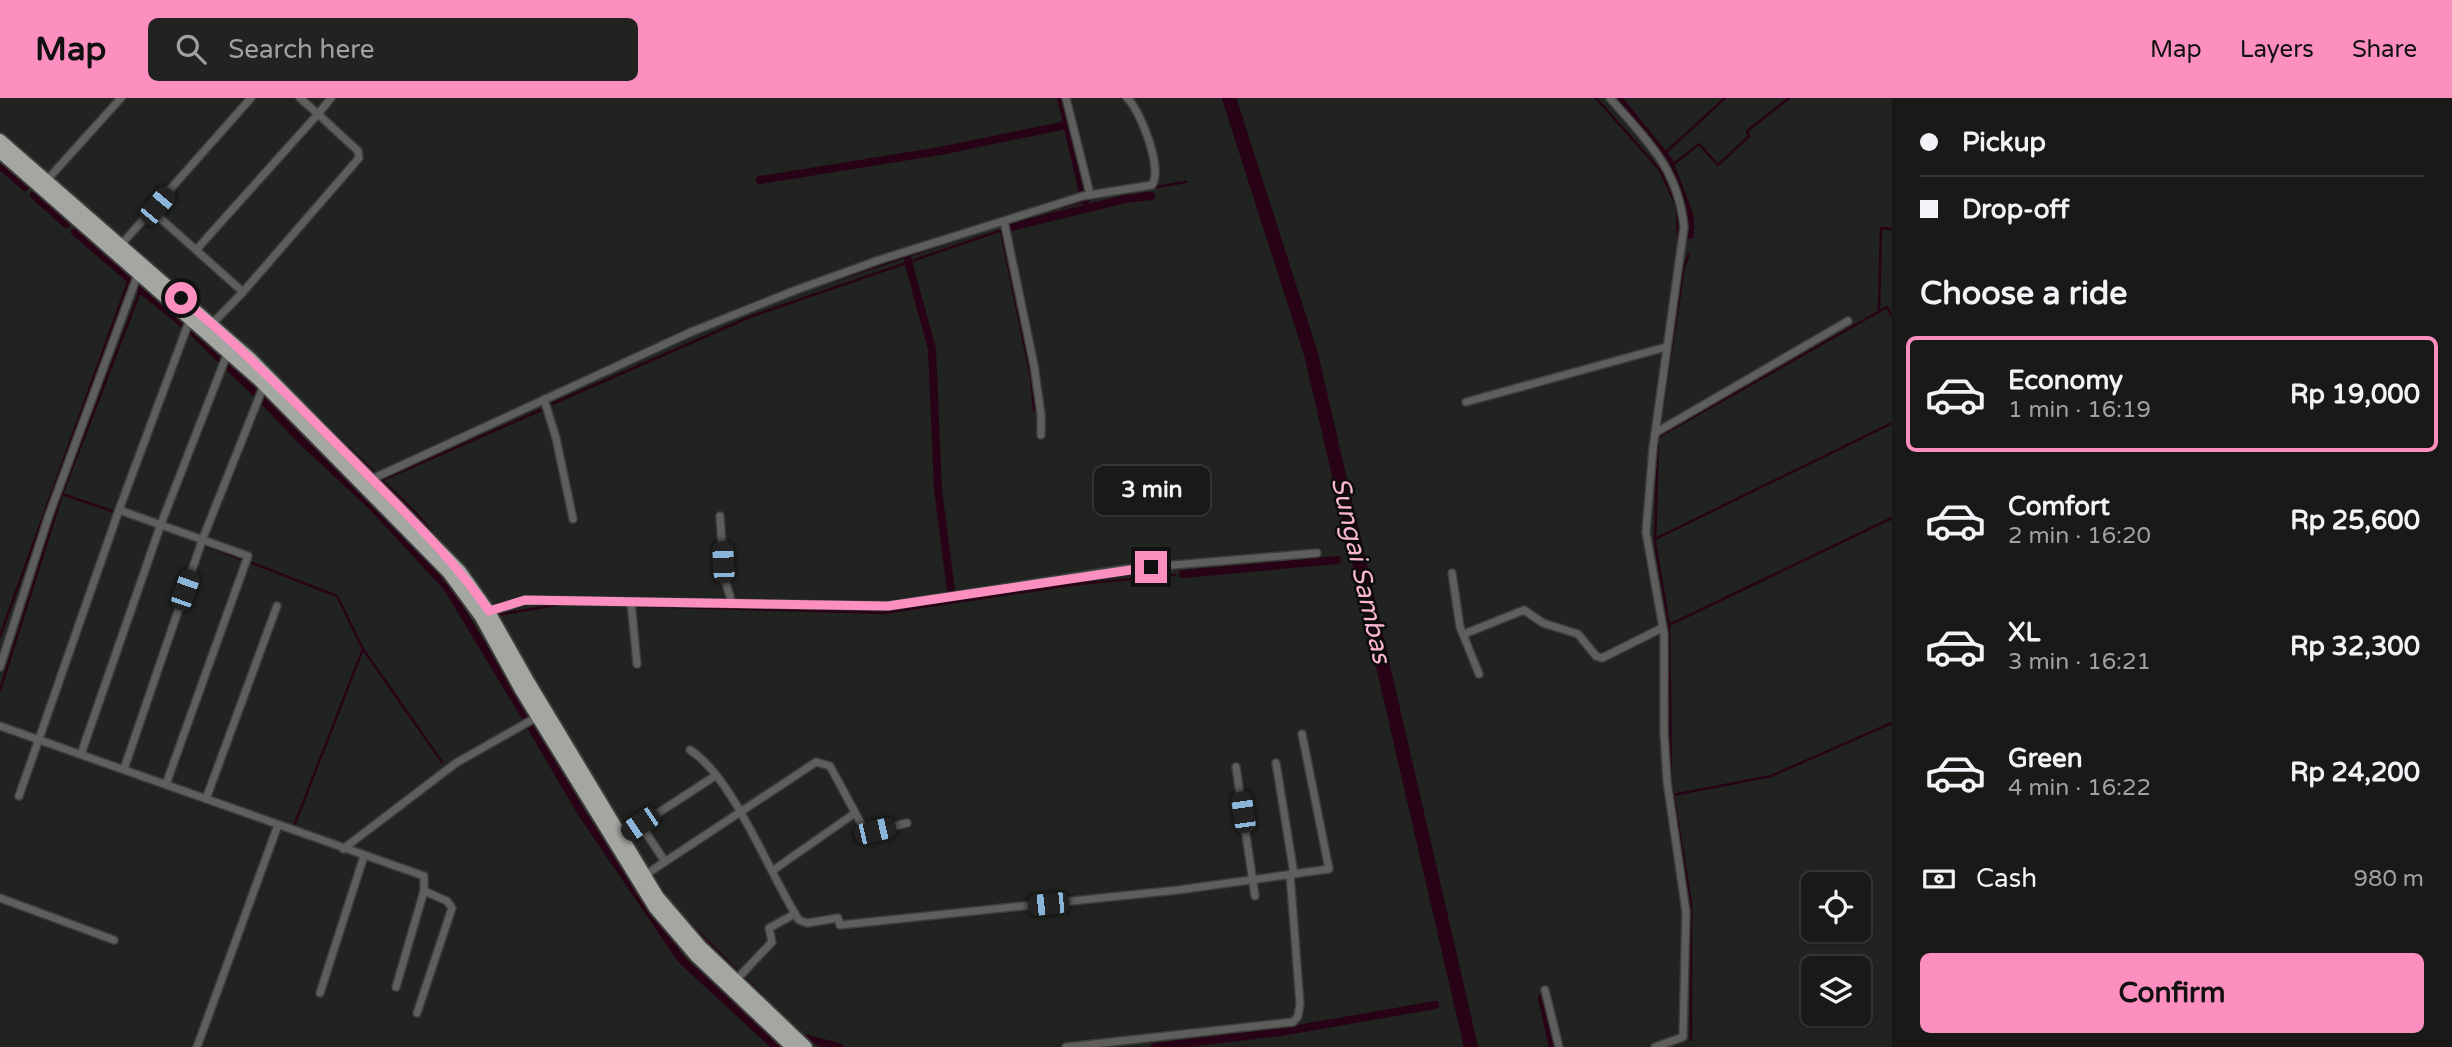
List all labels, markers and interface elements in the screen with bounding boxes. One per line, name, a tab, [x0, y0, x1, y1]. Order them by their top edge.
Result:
search box	[148, 18, 638, 81]
text: Map	[35, 30, 106, 69]
icon: search	[172, 30, 210, 68]
text: Search here	[228, 34, 374, 65]
text: Map	[2150, 35, 2202, 64]
text: Layers	[2240, 35, 2314, 64]
text: Share	[2352, 35, 2417, 64]
text: Pickup	[1962, 127, 2046, 158]
car	[136, 183, 179, 229]
text: Drop-off	[1962, 194, 2069, 225]
text: Choose a ride	[1920, 275, 2127, 313]
route start	[165, 282, 197, 314]
icon: car	[1924, 363, 1987, 426]
text: Economy	[2008, 365, 2123, 396]
text: Rp 19,000	[2290, 379, 2420, 410]
text: 1 min · 16:19	[2008, 396, 2151, 424]
callout: 3 min	[1093, 466, 1209, 514]
water label: Sungai Sambas	[1325, 474, 1398, 667]
text: 3 min	[1121, 476, 1183, 504]
icon: car	[1924, 489, 1987, 552]
text: Comfort	[2008, 491, 2110, 522]
text: Rp 25,600	[2290, 505, 2420, 536]
text: 2 min · 16:20	[2008, 522, 2151, 550]
car	[712, 540, 735, 584]
route end	[1135, 551, 1167, 583]
car	[169, 567, 202, 613]
icon: car	[1924, 615, 1987, 678]
text: XL	[2008, 617, 2040, 648]
text: Rp 32,300	[2290, 631, 2420, 662]
text: 3 min · 16:21	[2008, 648, 2151, 676]
icon: car	[1924, 741, 1987, 804]
text: Green	[2008, 743, 2083, 774]
text: Rp 24,200	[2290, 757, 2420, 788]
text: 4 min · 16:22	[2008, 774, 2151, 802]
car	[1230, 790, 1257, 834]
car	[617, 804, 664, 844]
car	[853, 816, 898, 846]
icon: cash	[1920, 860, 1958, 898]
text: Cash	[1976, 863, 2037, 894]
text: 980 m	[2354, 865, 2424, 893]
map controls	[1801, 872, 1871, 1026]
button: locate	[1801, 872, 1871, 942]
car	[1027, 891, 1070, 917]
button: Confirm	[1920, 953, 2424, 1033]
button: layers	[1801, 956, 1871, 1026]

